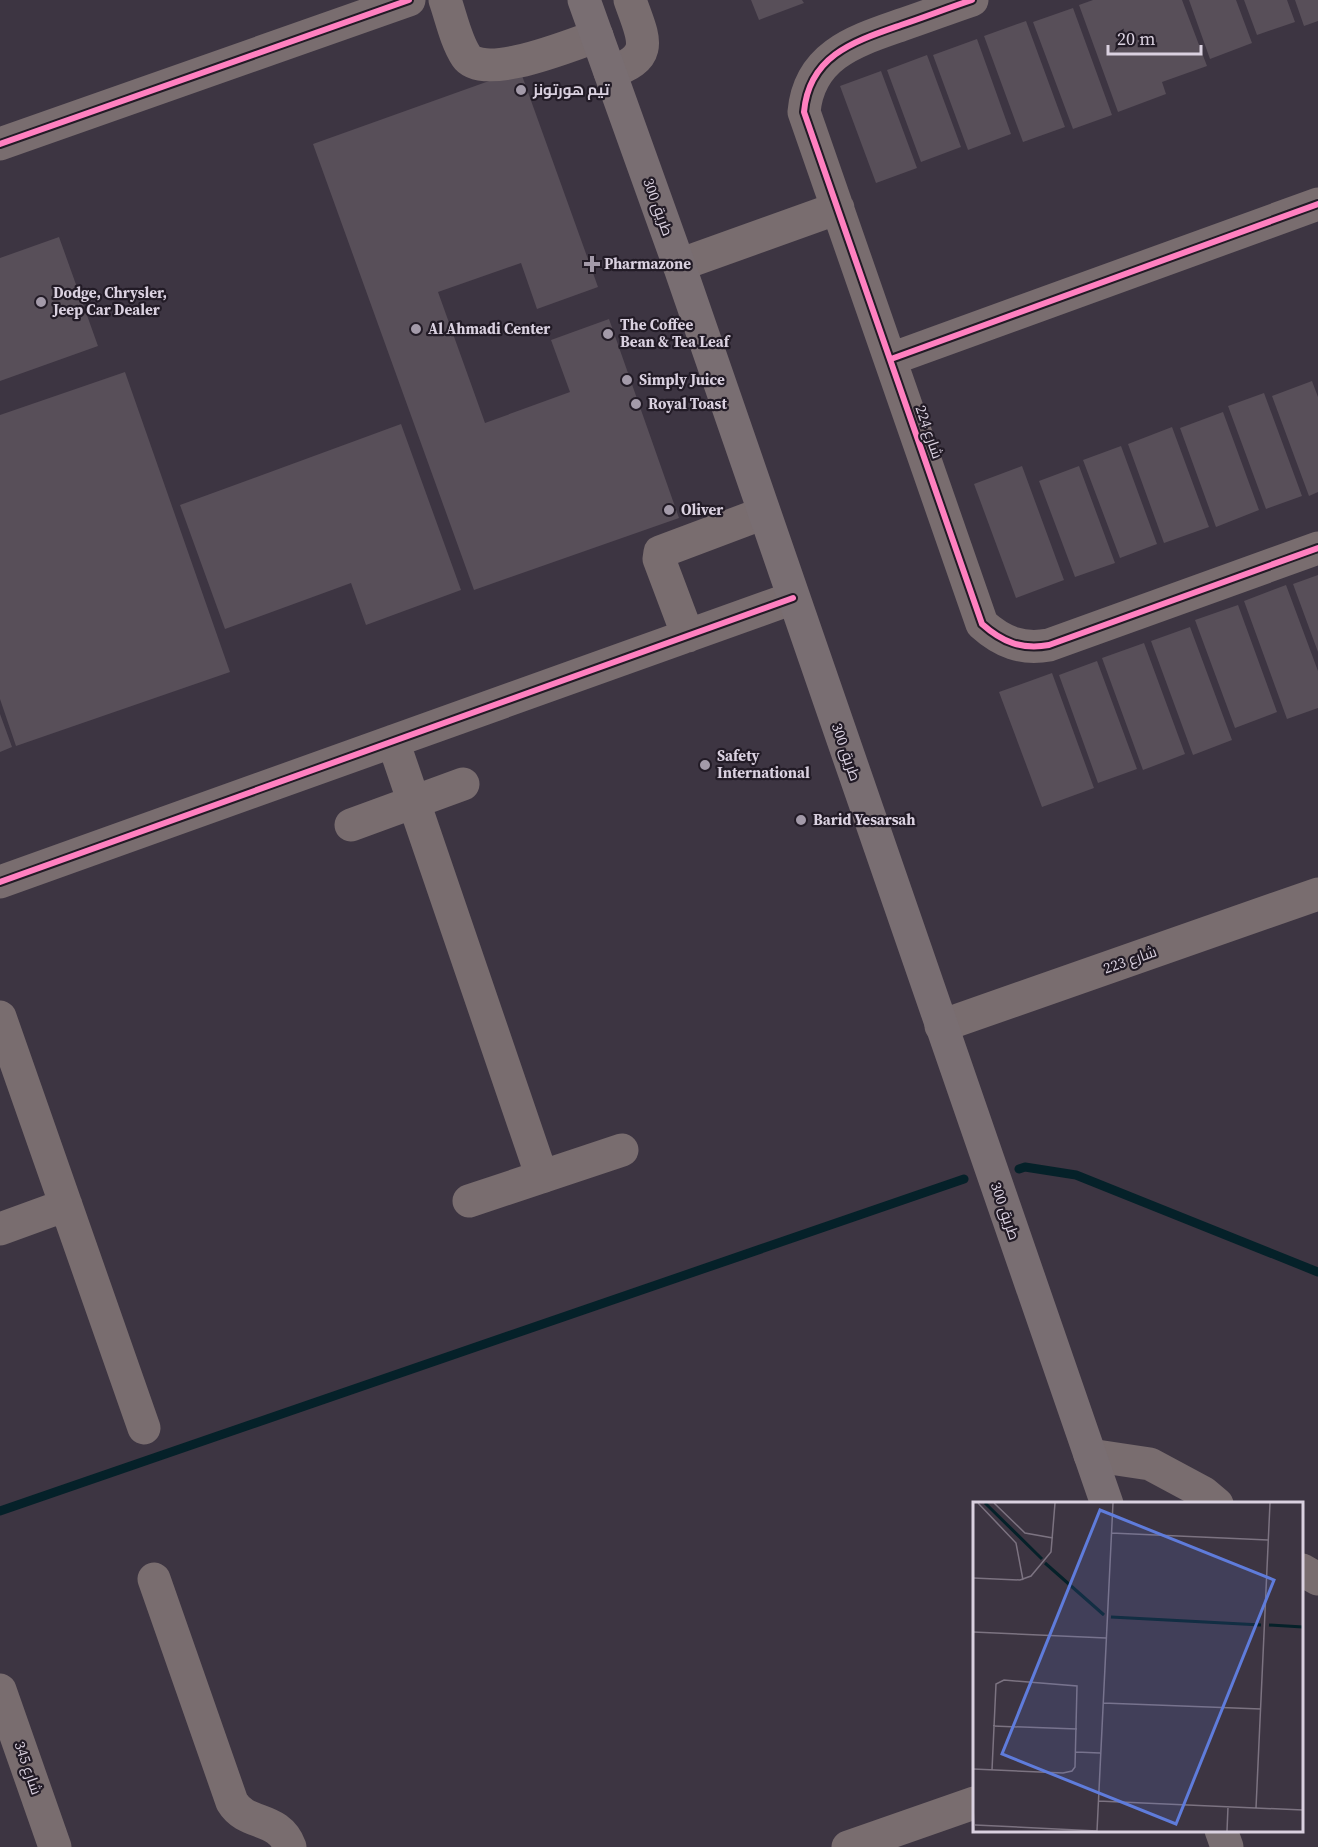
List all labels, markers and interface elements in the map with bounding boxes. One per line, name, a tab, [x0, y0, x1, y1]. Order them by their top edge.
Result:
scale bar	[1108, 18, 1201, 56]
text: 20 m	[1117, 26, 1155, 51]
place label: تيم هورتونز	[532, 79, 610, 100]
marker: تيم هورتونز	[514, 83, 528, 97]
street label: طريق 300	[638, 175, 679, 239]
place label: Pharmazone	[604, 253, 691, 274]
marker: Pharmazone	[585, 257, 599, 271]
place label: Dodge, Chrysler, Jeep Car Dealer	[52, 282, 167, 320]
marker: Dodge, Chrysler, Jeep Car Dealer	[34, 295, 48, 309]
place label: The Coffee Bean & Tea Leaf	[620, 314, 731, 352]
place label: Al Ahmadi Center	[428, 318, 550, 339]
marker: Al Ahmadi Center	[409, 322, 423, 336]
marker: The Coffee Bean & Tea Leaf	[601, 327, 615, 341]
place label: Simply Juice	[639, 369, 725, 390]
marker: Simply Juice	[620, 373, 634, 387]
place label: Royal Toast	[648, 393, 727, 414]
marker: Royal Toast	[629, 397, 643, 411]
street label: شارع 224	[910, 402, 948, 462]
place label: Oliver	[681, 499, 723, 520]
marker: Oliver	[662, 503, 676, 517]
street label: طريق 300	[827, 720, 866, 784]
place label: Safety International	[717, 745, 810, 783]
marker: Safety International	[698, 758, 712, 772]
place label: Barid Yesarsah	[813, 809, 916, 830]
marker: Barid Yesarsah	[794, 813, 808, 827]
street label: شارع 223	[1100, 941, 1160, 979]
street label: طريق 300	[986, 1179, 1025, 1243]
inset map	[973, 1502, 1303, 1832]
street label: شارع 345	[9, 1738, 47, 1798]

